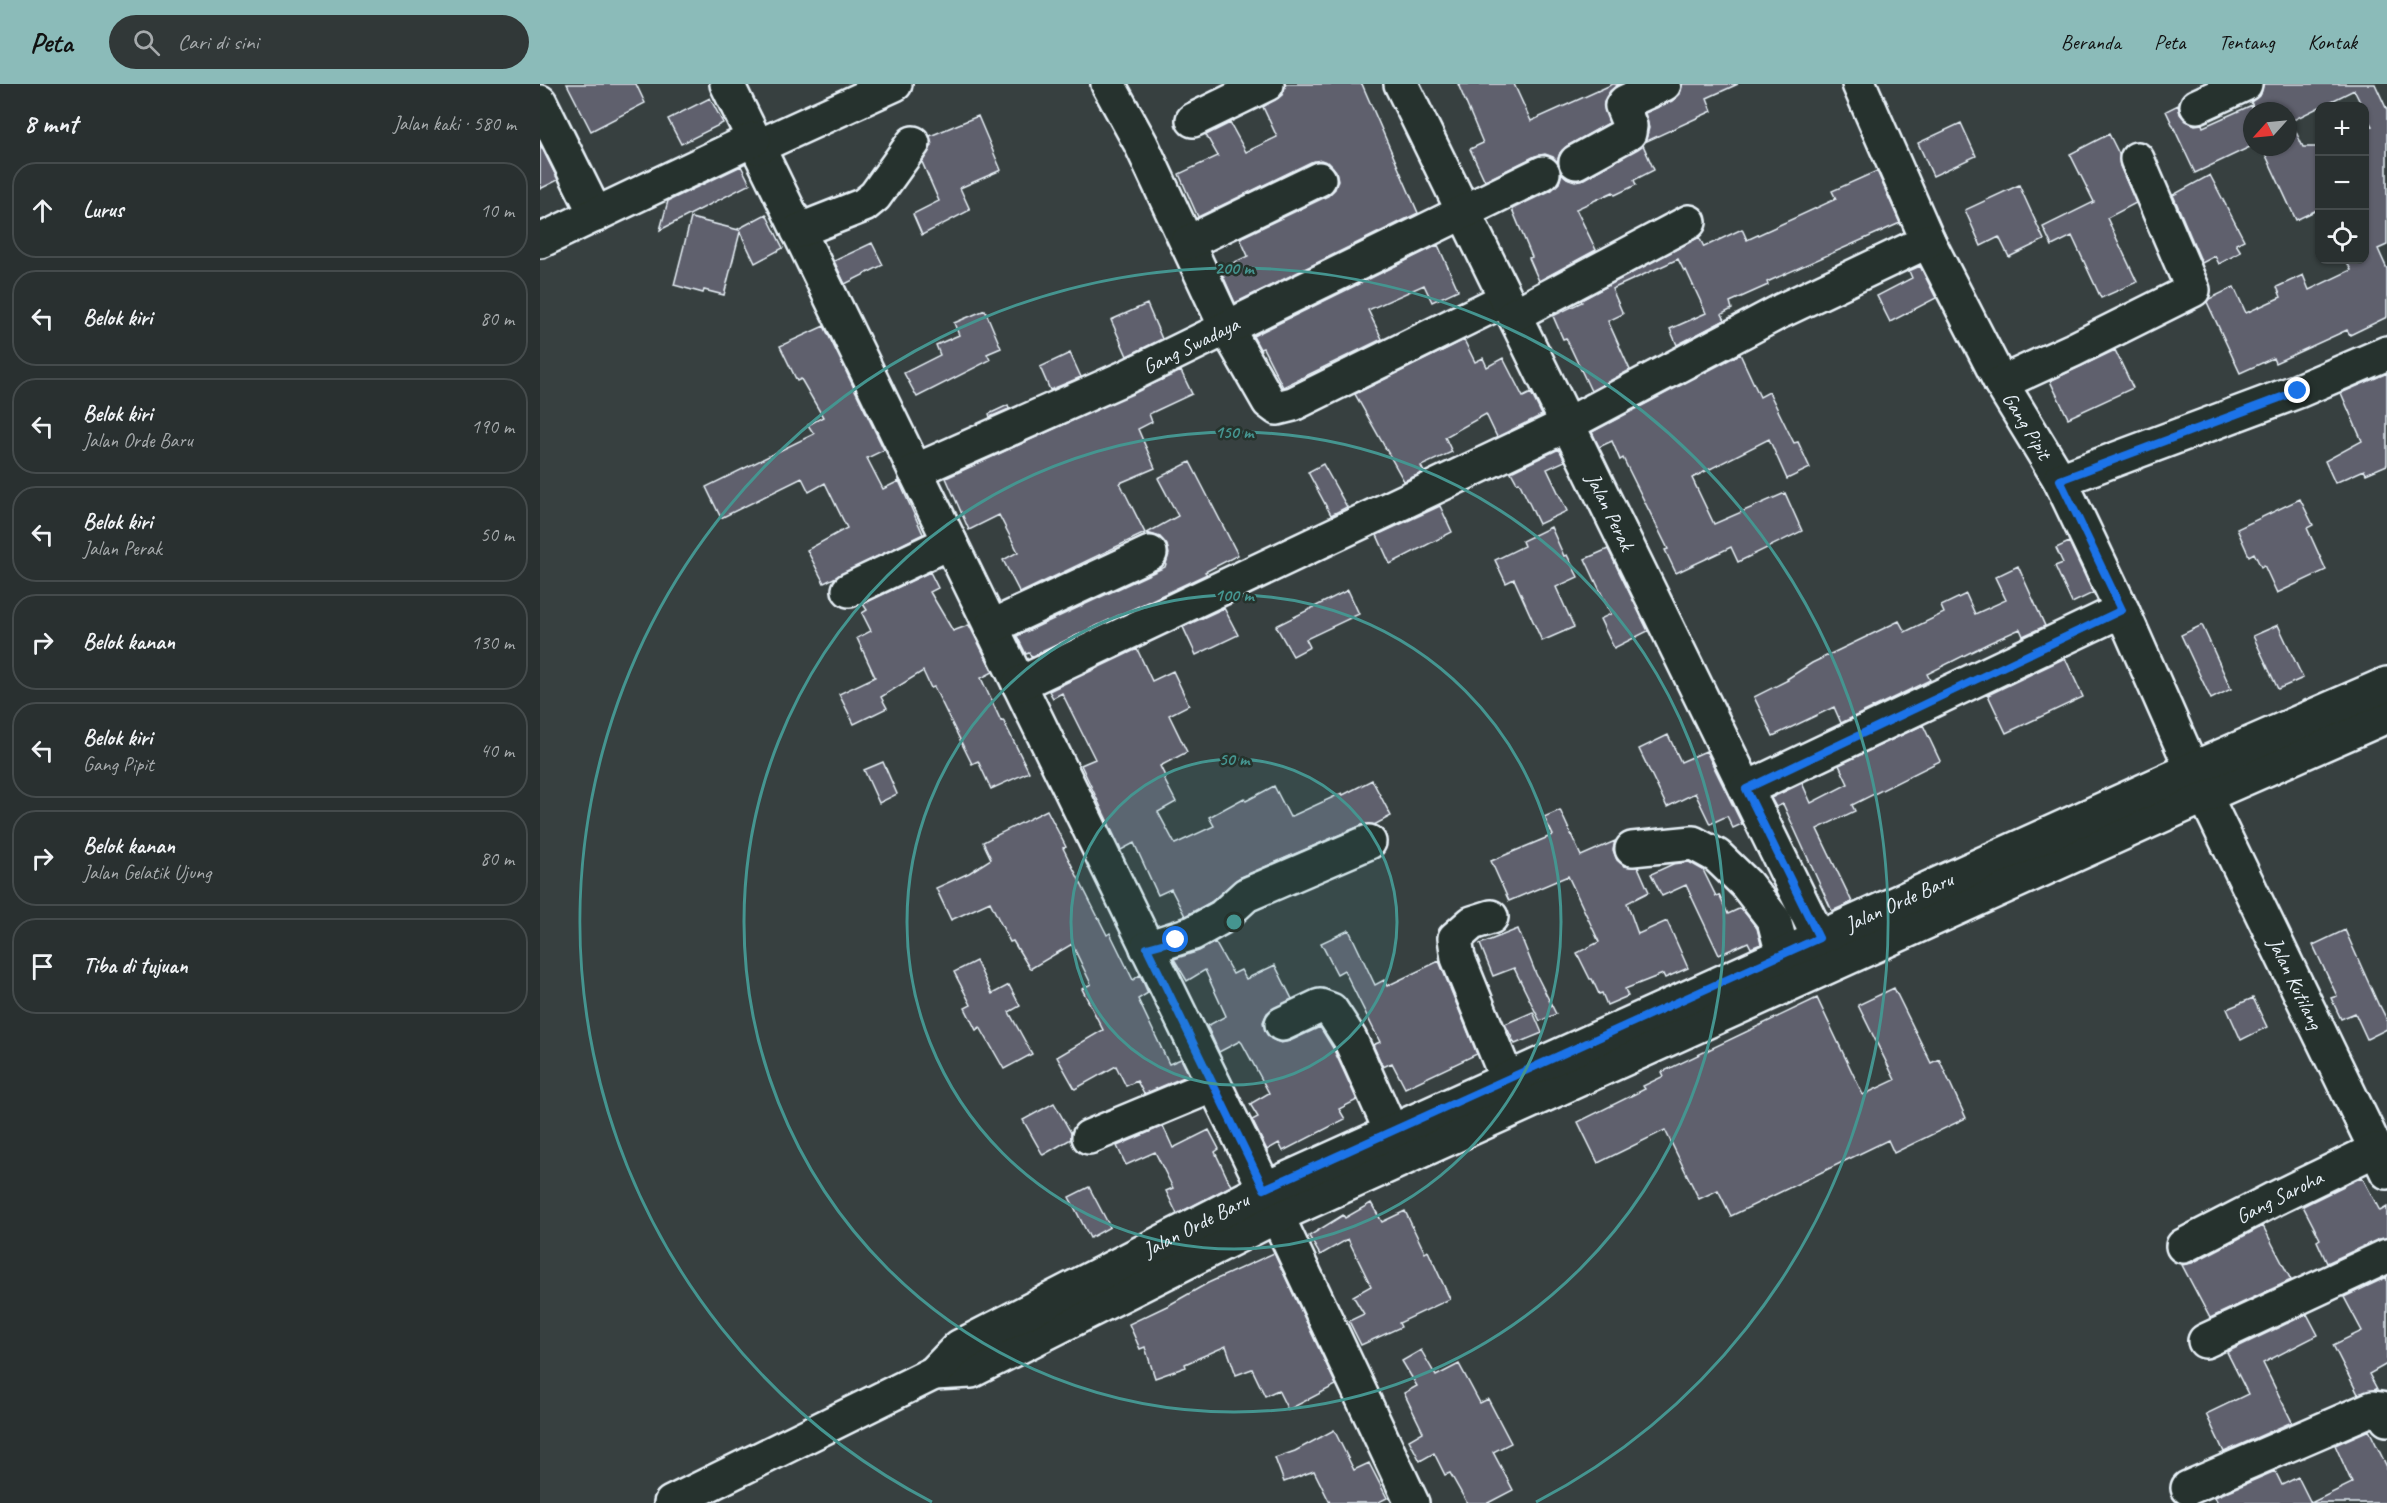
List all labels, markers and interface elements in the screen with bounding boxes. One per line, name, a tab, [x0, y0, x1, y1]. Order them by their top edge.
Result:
search box	[109, 15, 529, 69]
text: Peta	[30, 25, 73, 60]
icon: search	[130, 26, 163, 59]
text: Cari di sini	[178, 28, 259, 56]
text: Beranda	[2061, 29, 2121, 55]
text: Peta	[2154, 29, 2185, 55]
text: Tentang	[2218, 29, 2275, 55]
text: Kontak	[2308, 29, 2357, 55]
north arrow	[2243, 102, 2297, 156]
map controls	[2315, 102, 2369, 264]
button: +	[2315, 102, 2369, 156]
text: 8 mnt	[24, 107, 77, 140]
text: Jalan kaki · 580 m	[393, 111, 516, 136]
button: −	[2315, 156, 2369, 210]
icon: ahead	[26, 194, 59, 227]
text: Lurus	[83, 196, 123, 224]
text: 10 m	[480, 198, 514, 223]
button: locate	[2315, 210, 2369, 264]
text: 200 m	[1215, 257, 1255, 279]
icon: left	[26, 302, 59, 335]
text: Belok kiri	[83, 304, 152, 332]
text: 80 m	[480, 306, 514, 331]
street label: Gang Swadaya	[1138, 310, 1245, 380]
route end	[2284, 377, 2310, 403]
street label: Gang Pipit	[1997, 387, 2058, 466]
text: Belok kiri	[83, 400, 152, 428]
icon: left	[26, 410, 59, 443]
text: 190 m	[471, 414, 514, 439]
text: 150 m	[1215, 421, 1255, 443]
text: Jalan Orde Baru	[83, 428, 193, 453]
street label: Jalan Perak	[1580, 468, 1641, 556]
text: Belok kiri	[83, 508, 152, 536]
icon: left	[26, 518, 59, 551]
text: 50 m	[480, 522, 514, 547]
text: Jalan Perak	[83, 536, 162, 561]
text: 100 m	[1215, 584, 1255, 606]
icon: right	[26, 626, 59, 659]
text: Belok kanan	[83, 628, 175, 656]
text: 130 m	[471, 630, 514, 655]
text: Belok kiri	[83, 724, 152, 752]
icon: left	[26, 734, 59, 767]
text: 40 m	[480, 738, 514, 763]
text: 50 m	[1219, 748, 1251, 770]
text: Gang Pipit	[83, 752, 154, 777]
text: Belok kanan	[83, 832, 175, 860]
icon: right	[26, 842, 59, 875]
text: 80 m	[480, 846, 514, 871]
text: Jalan Gelatik Ujung	[83, 860, 211, 885]
street label: Jalan Orde Baru	[1840, 866, 1958, 938]
centre of rings	[1224, 912, 1244, 932]
route start	[1162, 926, 1188, 952]
street label: Jalan Kutilang	[2262, 932, 2330, 1035]
icon: arrive	[26, 950, 59, 983]
text: Tiba di tujuan	[83, 952, 188, 980]
street label: Gang Saroha	[2231, 1164, 2329, 1230]
street label: Jalan Orde Baru	[1138, 1186, 1254, 1263]

